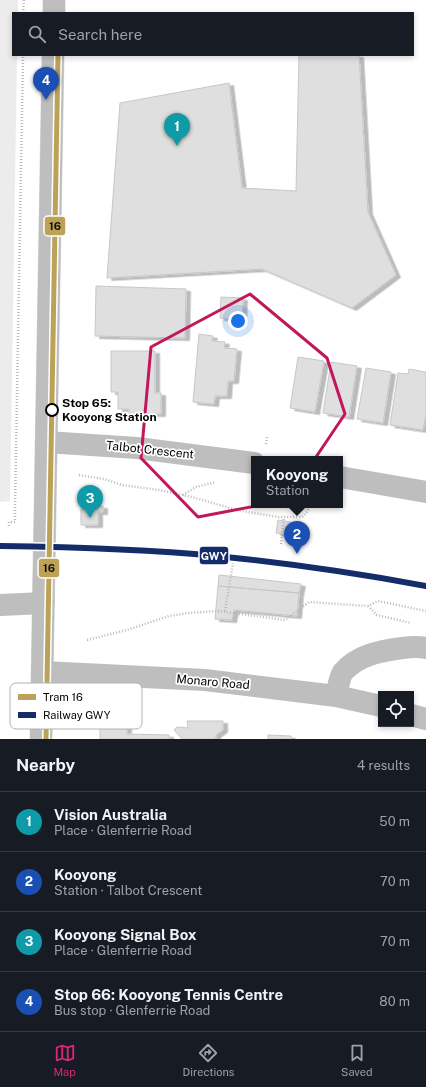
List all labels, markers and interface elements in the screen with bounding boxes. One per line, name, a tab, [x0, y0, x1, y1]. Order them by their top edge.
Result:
search box	[12, 12, 414, 56]
icon: search	[26, 23, 48, 45]
text: Search here	[58, 26, 142, 43]
pin: 4	[33, 67, 59, 100]
pin: 1	[164, 113, 190, 146]
line badge: 16	[44, 216, 66, 236]
text: 16	[49, 220, 61, 232]
your location	[228, 311, 248, 331]
place label: Stop 65: Kooyong Station	[62, 396, 157, 424]
marker: Stop 65: Kooyong Station	[45, 403, 59, 417]
street label: Talbot Crescent	[105, 438, 195, 462]
popup	[251, 456, 343, 508]
text: Kooyong	[266, 466, 328, 483]
text: Station	[266, 483, 309, 498]
pin: 3	[77, 485, 103, 518]
pin: 2	[284, 521, 310, 554]
line badge: GWY	[199, 546, 229, 565]
text: GWY	[201, 550, 228, 562]
line badge: 16	[38, 558, 60, 578]
text: 16	[43, 562, 55, 574]
street label: Monaro Road	[176, 672, 250, 692]
legend	[10, 683, 142, 729]
text: Tram 16	[43, 691, 83, 703]
map controls	[378, 691, 414, 727]
button: locate	[378, 691, 414, 727]
text: Railway GWY	[43, 709, 111, 721]
text: Nearby	[16, 755, 75, 775]
text: 4 results	[357, 758, 410, 773]
text: Vision Australia	[54, 806, 167, 823]
text: 1	[26, 814, 32, 829]
text: 50 m	[379, 814, 410, 829]
text: Place · Glenferrie Road	[54, 823, 192, 838]
text: Kooyong	[54, 866, 117, 883]
text: 2	[25, 874, 33, 889]
text: 70 m	[380, 874, 410, 889]
text: Station · Talbot Crescent	[54, 883, 202, 898]
text: Kooyong Signal Box	[54, 926, 197, 943]
text: 3	[25, 934, 33, 949]
text: 70 m	[380, 934, 410, 949]
text: Place · Glenferrie Road	[54, 943, 192, 958]
text: Stop 66: Kooyong Tennis Centre	[54, 986, 283, 1003]
text: 4	[25, 994, 33, 1009]
text: 80 m	[379, 994, 410, 1009]
text: Bus stop · Glenferrie Road	[54, 1003, 210, 1018]
tab: Map	[53, 1042, 76, 1078]
tab: Directions	[183, 1042, 234, 1078]
tab: Saved	[341, 1042, 373, 1078]

